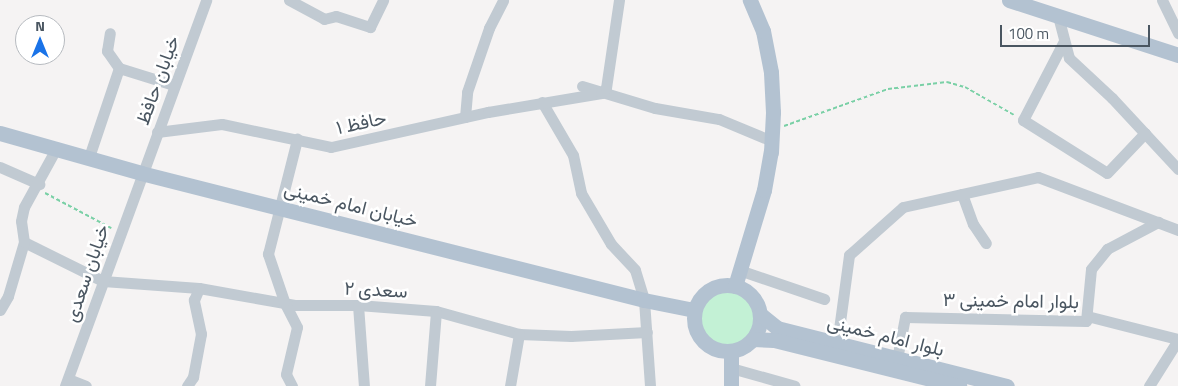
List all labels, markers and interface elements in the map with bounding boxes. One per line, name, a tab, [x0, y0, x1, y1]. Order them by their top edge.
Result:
north arrow	[15, 15, 65, 65]
text: N	[35, 15, 45, 36]
scale bar	[1003, 15, 1153, 47]
text: 100 m	[1008, 22, 1049, 45]
street label: خیابان حافظ	[130, 32, 184, 128]
street label: حافظ ۱	[334, 106, 388, 138]
street label: خیابان امام خمینی	[282, 176, 420, 232]
street label: خیابان سعدی	[59, 221, 113, 325]
street label: سعدی ۲	[344, 276, 408, 302]
street label: بلوار امام خمینی ۳	[943, 287, 1079, 313]
street label: بلوار امام خمینی	[825, 309, 947, 361]

